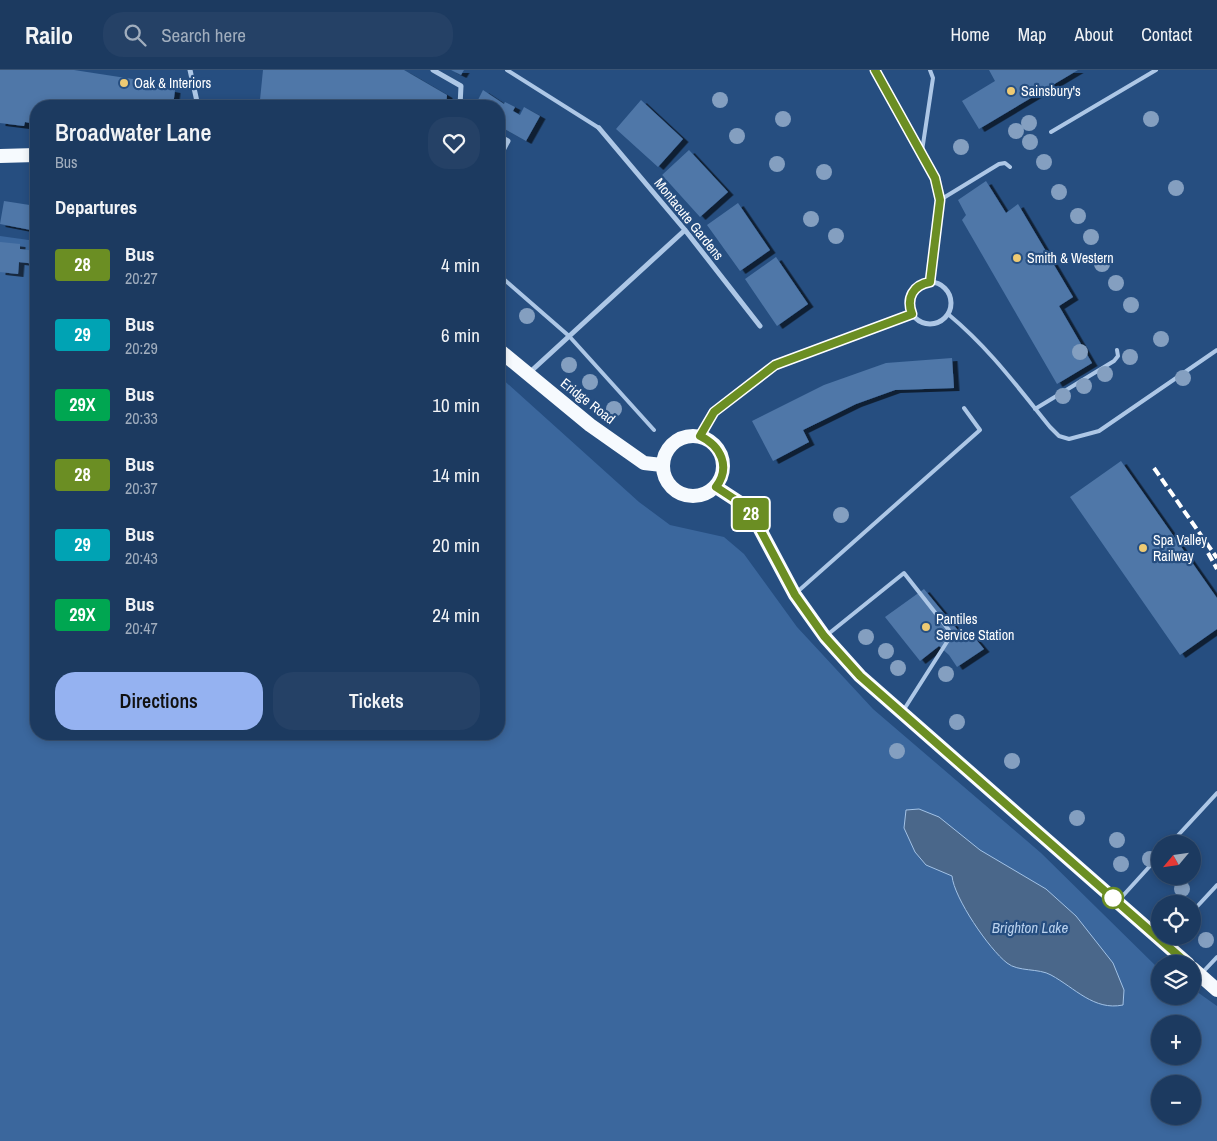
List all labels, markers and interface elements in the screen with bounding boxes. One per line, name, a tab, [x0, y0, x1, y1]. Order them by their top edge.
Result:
search box	[103, 12, 453, 57]
text: Railo	[25, 19, 73, 51]
icon: search	[121, 21, 149, 49]
text: Search here	[161, 22, 246, 48]
text: Home	[950, 22, 990, 47]
text: Map	[1018, 22, 1047, 47]
text: About	[1075, 22, 1113, 47]
text: Contact	[1141, 22, 1192, 47]
place label: Oak & Interiors	[134, 74, 211, 92]
marker: Oak & Interiors	[118, 77, 130, 89]
place label: Sainsbury's	[1021, 82, 1081, 100]
marker: Sainsbury's	[1005, 85, 1017, 97]
text: Broadwater Lane	[55, 116, 211, 148]
button: heart	[428, 117, 480, 169]
text: Bus	[55, 151, 78, 173]
street label: Montacute Gardens	[650, 174, 728, 264]
text: Departures	[55, 194, 137, 220]
text: Bus	[125, 241, 154, 267]
place label: Smith & Western	[1027, 249, 1114, 267]
text: 28	[74, 252, 91, 277]
text: 4 min	[441, 252, 480, 278]
marker: Smith & Western	[1011, 252, 1023, 264]
text: 20:27	[125, 267, 158, 289]
text: Bus	[125, 311, 154, 337]
text: 29	[74, 322, 91, 347]
text: 6 min	[441, 322, 480, 348]
text: 20:29	[125, 337, 158, 359]
street label: Eridge Road	[557, 374, 619, 428]
text: Bus	[125, 381, 154, 407]
text: 29X	[69, 392, 96, 417]
text: 10 min	[432, 392, 480, 418]
text: 20:33	[125, 407, 158, 429]
text: Bus	[125, 451, 154, 477]
text: 28	[74, 462, 91, 487]
text: 14 min	[432, 462, 480, 488]
text: 20:37	[125, 477, 158, 499]
line badge: 28	[728, 498, 774, 530]
text: 28	[743, 501, 759, 526]
text: Bus	[125, 521, 154, 547]
place label: Spa Valley Railway	[1153, 531, 1207, 565]
text: 29	[74, 532, 91, 557]
text: 20 min	[432, 532, 480, 558]
marker: Spa Valley Railway	[1137, 542, 1149, 554]
text: 20:43	[125, 547, 158, 569]
text: Bus	[125, 591, 154, 617]
text: 29X	[69, 602, 96, 627]
text: 24 min	[432, 602, 480, 628]
place label: Pantiles Service Station	[936, 610, 1015, 644]
text: 20:47	[125, 617, 158, 639]
marker: Pantiles Service Station	[920, 621, 932, 633]
button: Directions	[55, 672, 263, 730]
button: Tickets	[273, 672, 480, 730]
north arrow	[1151, 835, 1201, 885]
map controls	[1151, 835, 1201, 1125]
unlabelled marker	[1102, 887, 1124, 909]
button: locate	[1151, 895, 1201, 945]
water label: Brighton Lake	[992, 917, 1068, 938]
button: layers	[1151, 955, 1201, 1005]
button: +	[1151, 1015, 1201, 1065]
button: −	[1151, 1075, 1201, 1125]

